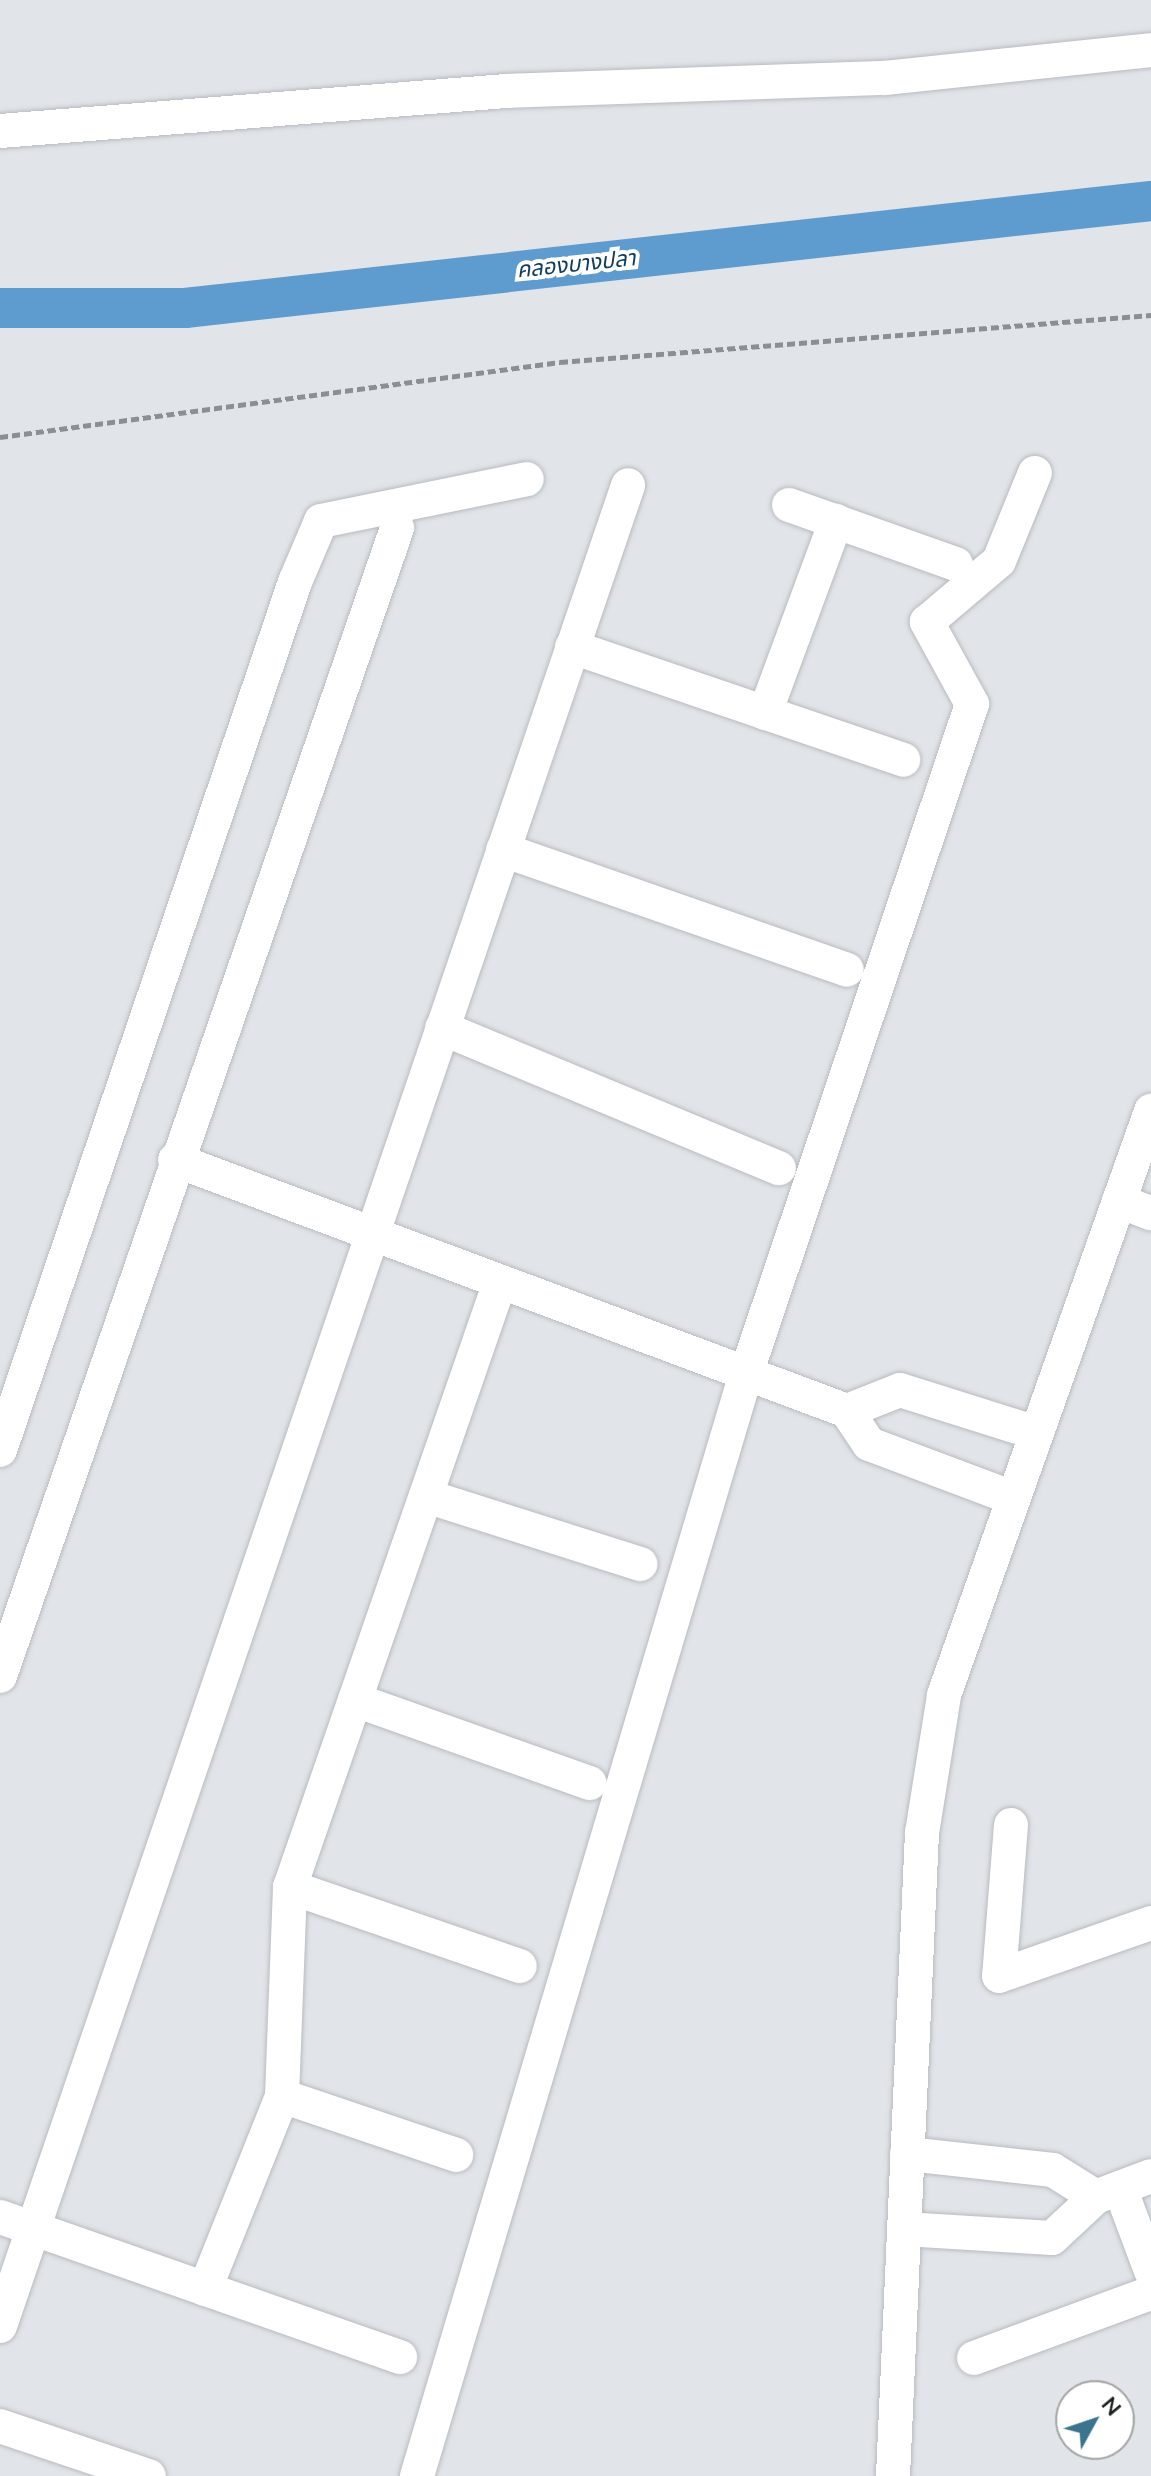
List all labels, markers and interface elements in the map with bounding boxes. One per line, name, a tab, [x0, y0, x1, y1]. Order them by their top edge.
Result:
water label: คลองบางปลา	[515, 245, 637, 283]
north arrow	[1055, 2380, 1135, 2460]
text: N	[1096, 2390, 1128, 2421]

